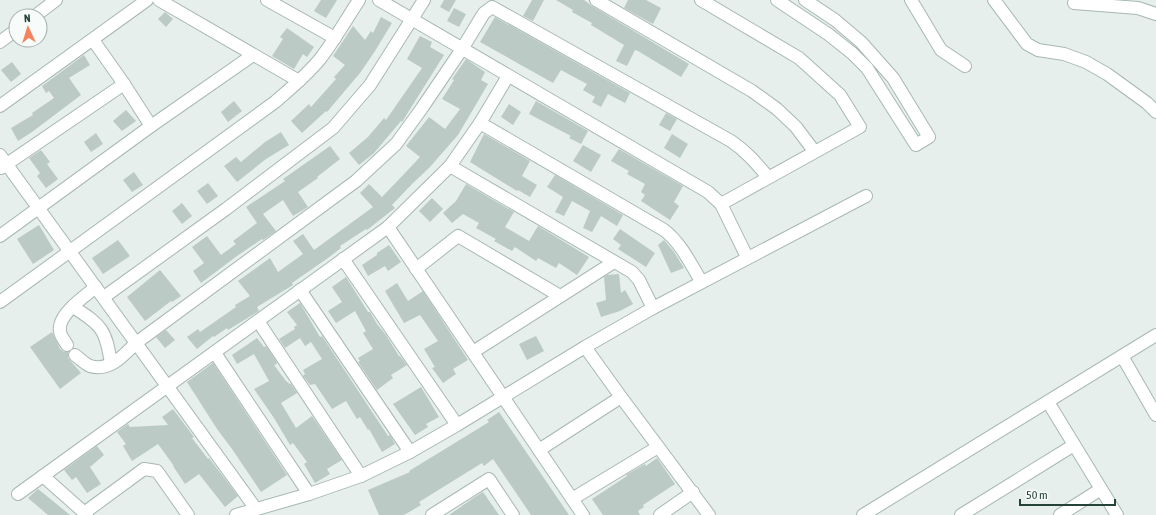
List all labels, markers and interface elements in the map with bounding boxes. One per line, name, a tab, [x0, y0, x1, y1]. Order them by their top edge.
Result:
north arrow	[8, 8, 48, 48]
text: N	[24, 12, 31, 24]
scale bar	[1020, 481, 1115, 507]
text: 50 m	[1026, 488, 1048, 502]

